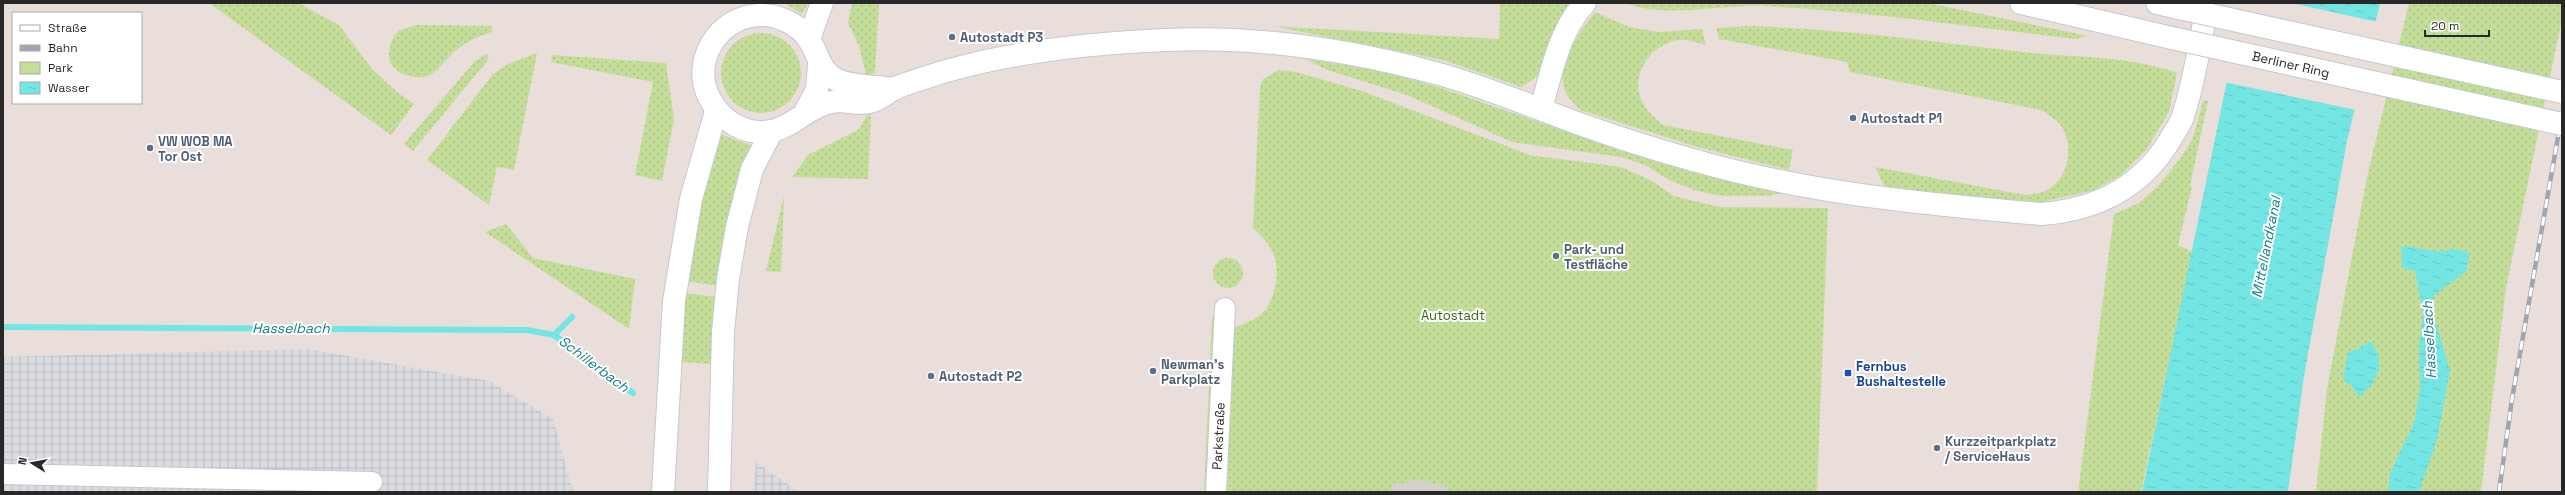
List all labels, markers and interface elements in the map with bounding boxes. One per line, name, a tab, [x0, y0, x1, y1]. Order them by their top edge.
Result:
legend	[12, 12, 142, 104]
scale bar	[2425, 12, 2489, 38]
text: 20 m	[2431, 18, 2459, 34]
text: Straße	[48, 20, 87, 36]
place label: Autostadt P3	[960, 29, 1043, 46]
marker: Autostadt P3	[947, 32, 957, 42]
text: Bahn	[48, 40, 78, 56]
street label: Berliner Ring	[2250, 47, 2331, 82]
text: Park	[48, 60, 73, 76]
text: Wasser	[48, 80, 90, 96]
place label: Autostadt P1	[1861, 110, 1942, 127]
marker: Autostadt P1	[1848, 113, 1858, 123]
place label: VW WOB MA Tor Ost	[158, 133, 233, 165]
marker: VW WOB MA Tor Ost	[145, 143, 155, 153]
water label: Mittellandkanal	[2247, 193, 2285, 299]
place label: Park- und Testfläche	[1564, 241, 1628, 273]
marker: Park- und Testfläche	[1551, 251, 1561, 261]
water label: Hasselbach	[2418, 300, 2440, 379]
park label: Autostadt	[1421, 307, 1485, 324]
water label: Hasselbach	[252, 319, 330, 337]
water label: Schillerbach	[555, 332, 633, 396]
place label: Newman's Parkplatz	[1161, 356, 1224, 388]
place label: Fernbus Bushaltestelle	[1856, 358, 1946, 390]
marker: Newman's Parkplatz	[1148, 366, 1158, 376]
place label: Autostadt P2	[939, 368, 1022, 385]
marker: Fernbus Bushaltestelle	[1843, 368, 1853, 378]
marker: Autostadt P2	[926, 371, 936, 381]
street label: Parkstraße	[1208, 402, 1229, 470]
place label: Kurzzeitparkplatz / ServiceHaus	[1944, 433, 2056, 465]
north arrow	[12, 443, 52, 483]
marker: Kurzzeitparkplatz / ServiceHaus	[1932, 443, 1942, 453]
text: N	[15, 456, 30, 466]

